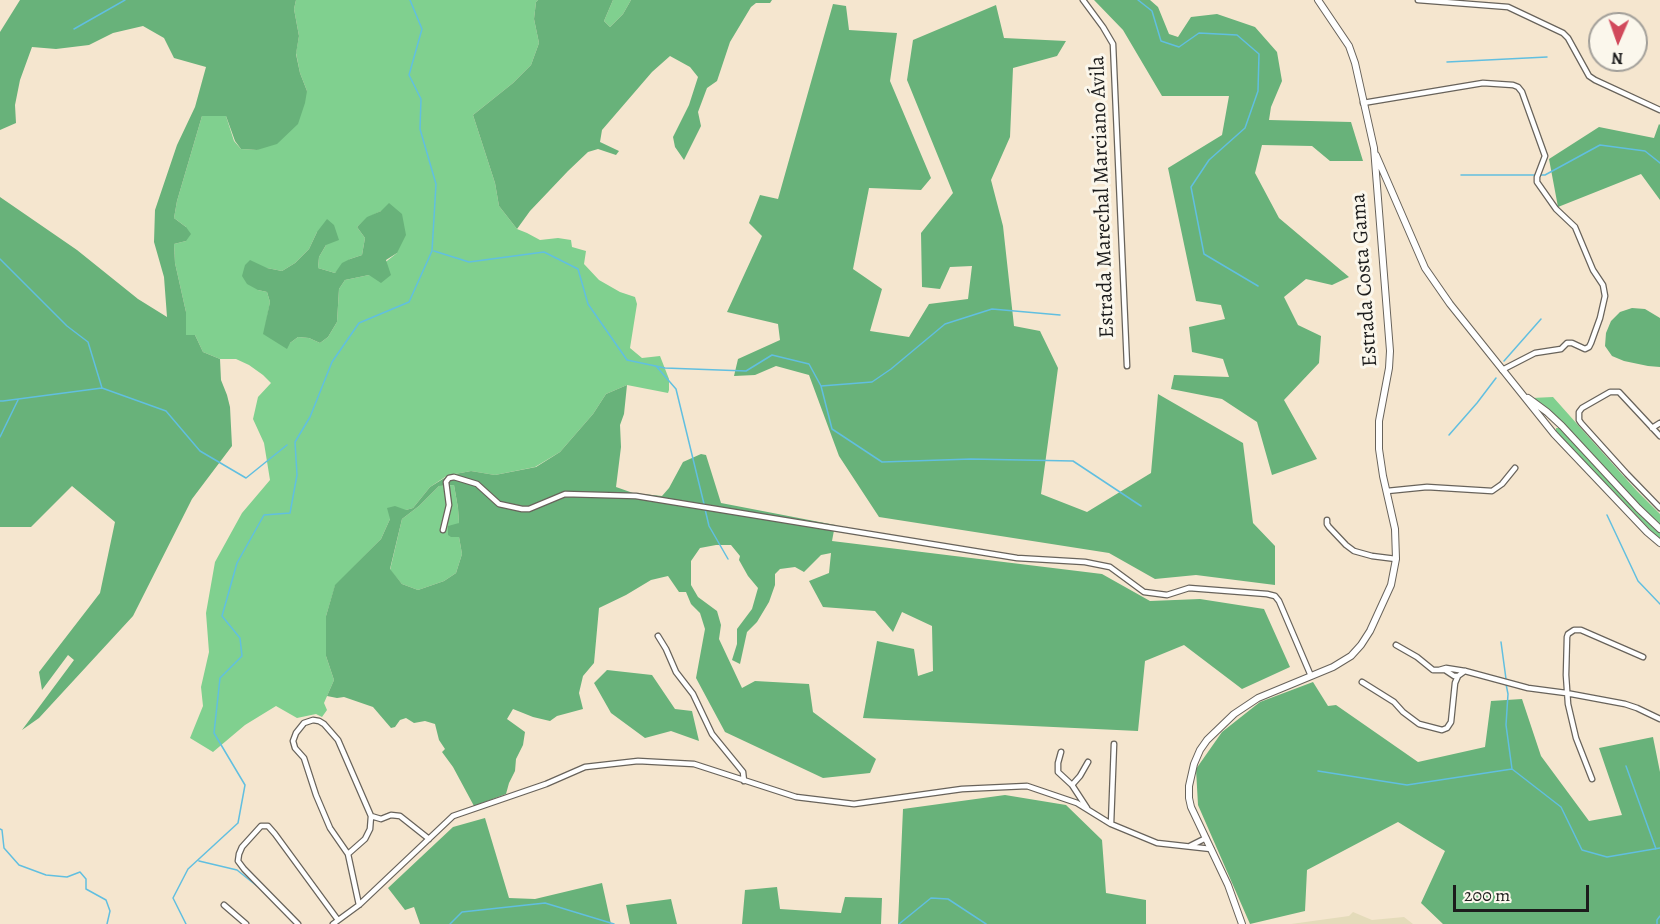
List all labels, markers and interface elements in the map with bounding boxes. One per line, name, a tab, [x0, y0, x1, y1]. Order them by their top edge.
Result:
north arrow	[1588, 12, 1648, 72]
text: N	[1611, 47, 1624, 69]
street label: Estrada Marechal Marciano Ávila	[1085, 55, 1121, 339]
street label: Estrada Costa Gama	[1346, 192, 1384, 368]
scale bar	[1456, 873, 1592, 911]
text: 200 m	[1464, 883, 1510, 907]

